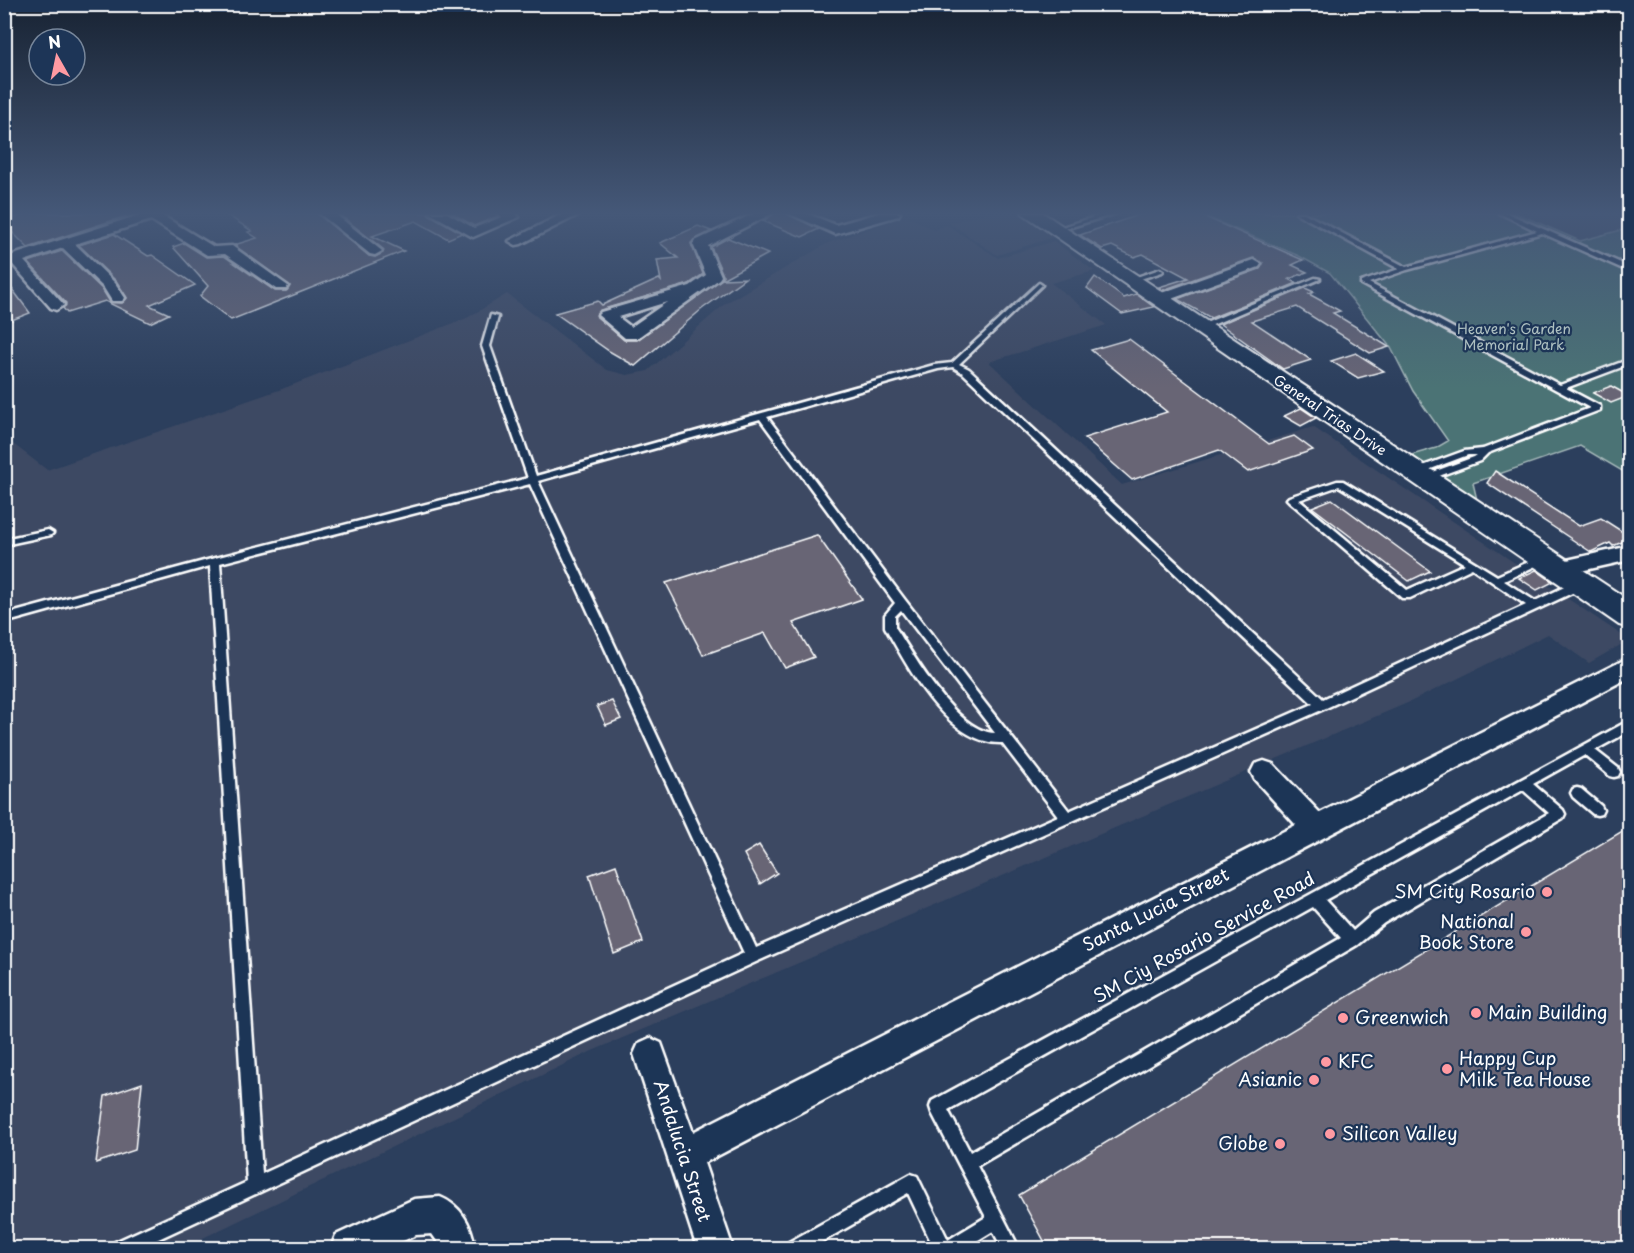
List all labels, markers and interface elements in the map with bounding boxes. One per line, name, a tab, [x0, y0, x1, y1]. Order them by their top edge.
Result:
north arrow	[27, 27, 87, 87]
text: N	[46, 28, 63, 54]
park label: Heaven's Garden Memorial Park	[1457, 318, 1571, 355]
street label: General Trias Drive	[1270, 369, 1391, 460]
street label: Santa Lucia Street	[1077, 860, 1233, 957]
street label: SM Ciy Rosario Service Road	[1087, 864, 1319, 1009]
place label: SM City Rosario	[1394, 877, 1535, 904]
marker: SM City Rosario	[1540, 885, 1554, 899]
place label: National Book Store	[1418, 907, 1514, 955]
marker: National Book Store	[1519, 925, 1533, 939]
place label: Main Building	[1488, 998, 1607, 1025]
place label: Greenwich	[1355, 1003, 1449, 1030]
marker: Main Building	[1469, 1006, 1483, 1020]
marker: Greenwich	[1336, 1011, 1350, 1025]
place label: Happy Cup Milk Tea House	[1459, 1044, 1591, 1092]
place label: KFC	[1338, 1047, 1374, 1074]
marker: KFC	[1319, 1055, 1333, 1069]
marker: Happy Cup Milk Tea House	[1440, 1062, 1454, 1076]
place label: Asianic	[1238, 1065, 1302, 1092]
marker: Asianic	[1307, 1073, 1321, 1087]
street label: Andalucia Street	[648, 1076, 719, 1225]
place label: Silicon Valley	[1342, 1119, 1458, 1146]
marker: Silicon Valley	[1323, 1127, 1337, 1141]
place label: Globe	[1218, 1129, 1268, 1156]
marker: Globe	[1273, 1137, 1287, 1151]

